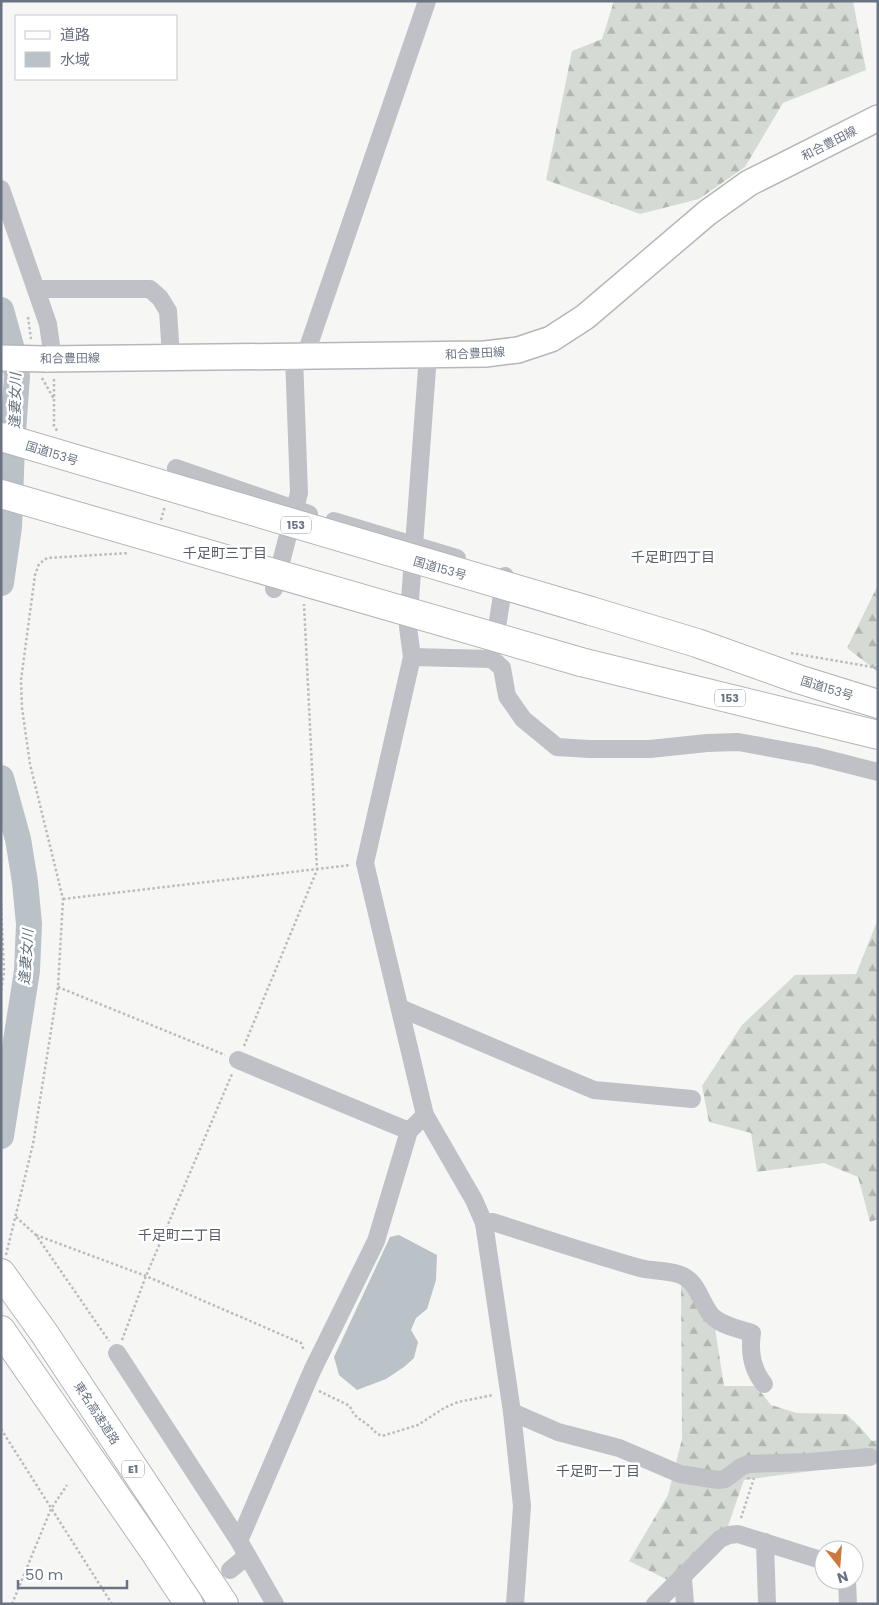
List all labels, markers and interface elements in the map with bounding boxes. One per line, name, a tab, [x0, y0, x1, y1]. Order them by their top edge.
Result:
legend	[15, 15, 178, 80]
text: 道路	[60, 24, 90, 45]
text: 水域	[60, 49, 90, 70]
street label: 和合豊田線	[798, 122, 860, 164]
street label: 和合豊田線	[445, 343, 505, 363]
street label: 和合豊田線	[40, 349, 100, 367]
water label: 逢妻女川	[5, 371, 26, 429]
street label: 国道153号	[23, 437, 81, 469]
road number: 153	[281, 516, 311, 534]
district label: 千足町三丁目	[183, 543, 267, 563]
district label: 千足町四丁目	[631, 547, 715, 567]
street label: 国道153号	[411, 552, 469, 584]
street label: 国道153号	[798, 672, 856, 704]
road number: 153	[715, 690, 745, 706]
water label: 逢妻女川	[14, 926, 38, 986]
district label: 千足町二丁目	[138, 1225, 222, 1245]
street label: 東名高速道路	[70, 1378, 124, 1448]
road number: E1	[122, 1460, 144, 1478]
district label: 千足町一丁目	[556, 1461, 640, 1481]
north arrow	[814, 1540, 864, 1590]
scale bar	[18, 1558, 126, 1590]
text: 50 m	[25, 1564, 63, 1585]
text: N	[835, 1566, 851, 1589]

